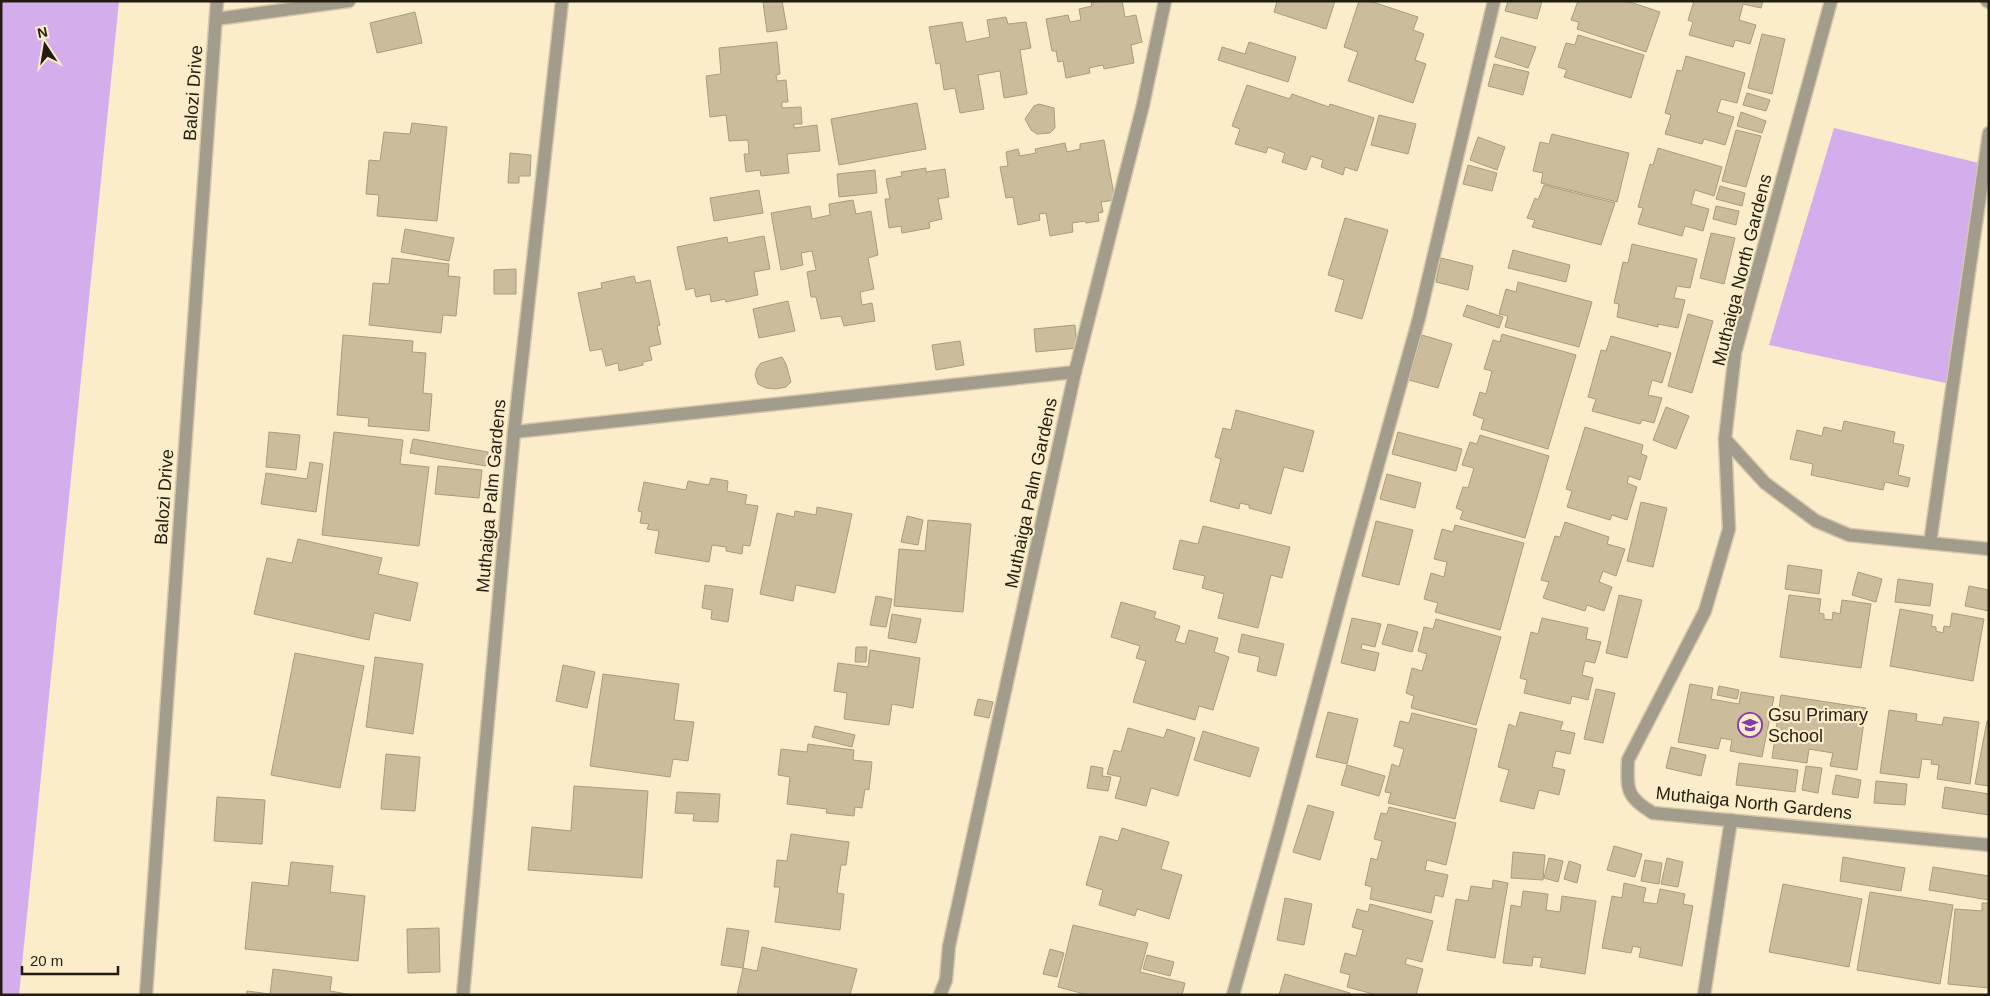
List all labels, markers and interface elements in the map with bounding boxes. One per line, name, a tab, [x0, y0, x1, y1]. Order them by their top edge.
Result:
north arrow	[20, 20, 70, 70]
text: N	[36, 23, 49, 41]
street label: Balozi Drive	[180, 44, 206, 142]
street label: Muthaiga North Gardens	[1708, 172, 1776, 368]
street label: Muthaiga Palm Gardens	[1001, 396, 1061, 590]
street label: Muthaiga Palm Gardens	[473, 398, 509, 594]
street label: Balozi Drive	[151, 448, 177, 546]
place label: Gsu Primary School	[1768, 705, 1868, 746]
school or university icon: Gsu Primary School	[1737, 712, 1763, 738]
street label: Muthaiga North Gardens	[1655, 783, 1853, 823]
scale bar	[22, 944, 119, 976]
text: 20 m	[30, 952, 63, 969]

